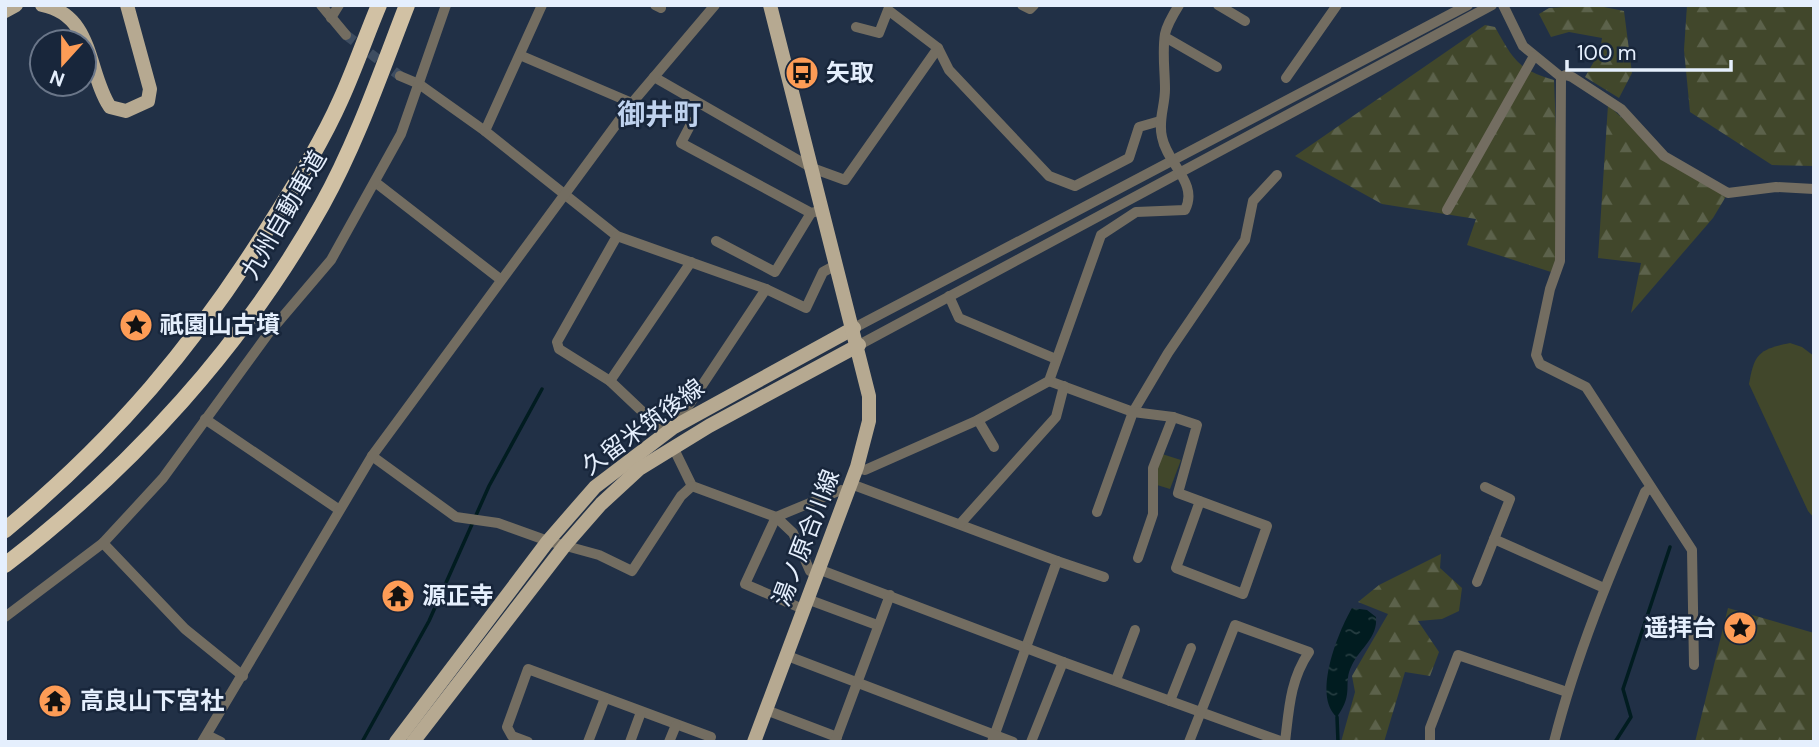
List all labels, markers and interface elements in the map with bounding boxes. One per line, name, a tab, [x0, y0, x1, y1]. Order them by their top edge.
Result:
north arrow	[28, 28, 98, 98]
scale bar	[1567, 28, 1731, 72]
text: 100 m	[1577, 39, 1637, 67]
bus stop icon: 矢取	[783, 54, 821, 92]
place label: 矢取	[826, 57, 874, 88]
text: N	[46, 64, 68, 93]
district label: 御井町	[617, 96, 701, 133]
street label: 九州自動車道	[234, 145, 333, 285]
place icon: 祇園山古墳	[117, 306, 155, 344]
place label: 祇園山古墳	[160, 309, 280, 340]
street label: 久留米筑後線	[575, 372, 710, 481]
street label: 湯ノ原合川線	[765, 465, 846, 611]
temple icon: 源正寺	[379, 577, 417, 615]
place label: 源正寺	[422, 580, 494, 611]
place icon: 遥拝台	[1721, 609, 1759, 647]
place label: 遥拝台	[1644, 612, 1716, 643]
temple icon: 高良山下宮社	[36, 682, 74, 720]
place label: 高良山下宮社	[80, 685, 224, 716]

